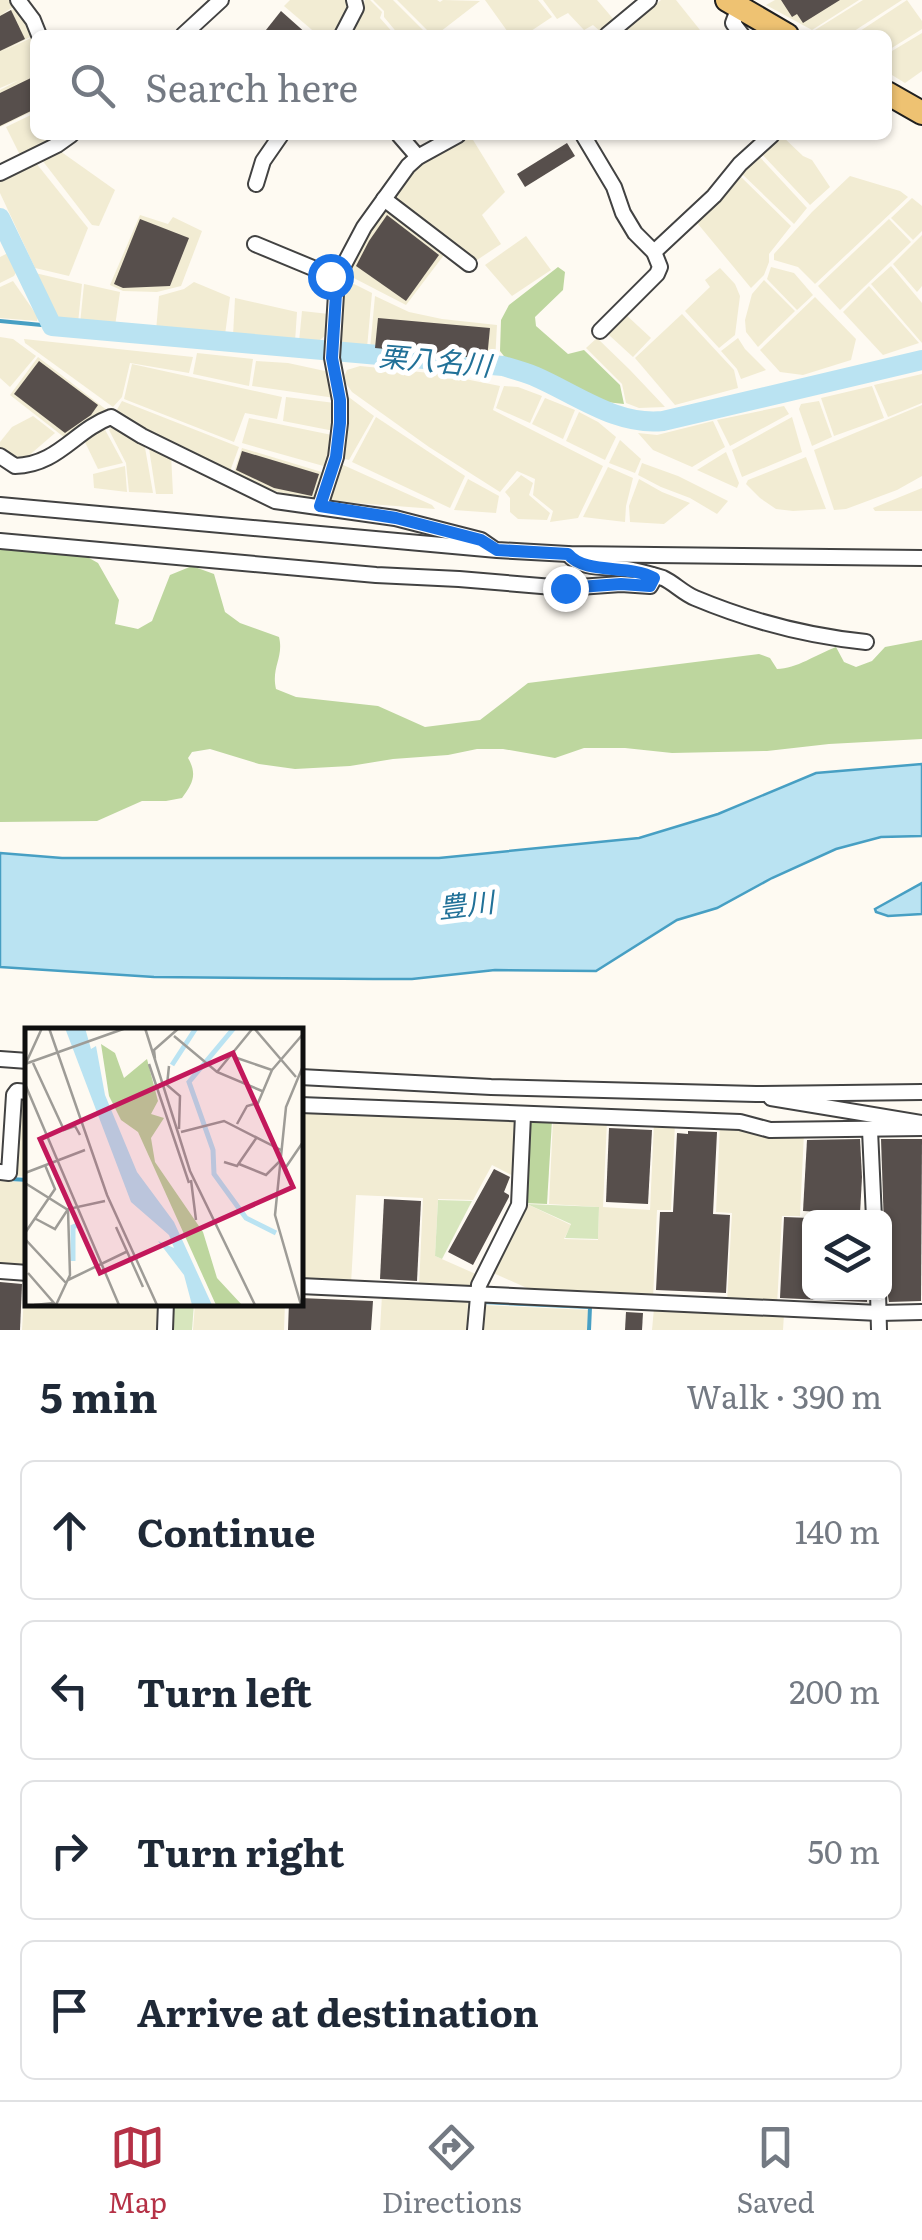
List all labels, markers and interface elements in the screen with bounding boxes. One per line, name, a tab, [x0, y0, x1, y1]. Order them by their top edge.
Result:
search box	[30, 30, 892, 140]
text: Search here	[145, 57, 358, 114]
icon: search	[65, 58, 120, 113]
route start	[308, 254, 354, 300]
water label: 栗八名川	[378, 333, 496, 385]
route end	[543, 566, 589, 612]
water label: 豊川	[435, 878, 499, 927]
inset map	[25, 1028, 302, 1305]
map controls	[802, 1210, 892, 1300]
button: layers	[802, 1210, 892, 1300]
text: 5 min	[40, 1364, 158, 1426]
text: Walk · 390 m	[687, 1371, 882, 1419]
text: Continue	[137, 1502, 315, 1559]
icon: ahead	[42, 1503, 97, 1558]
text: 140 m	[795, 1506, 880, 1554]
text: Turn left	[137, 1662, 312, 1719]
icon: left	[42, 1663, 97, 1718]
text: 200 m	[789, 1666, 880, 1714]
text: Turn right	[137, 1822, 344, 1879]
icon: right	[42, 1823, 97, 1878]
text: 50 m	[808, 1826, 880, 1874]
text: Arrive at destination	[137, 1982, 539, 2039]
icon: arrive	[42, 1983, 97, 2038]
tab: Map	[107, 2120, 167, 2222]
tab: Directions	[382, 2120, 522, 2222]
tab: Saved	[737, 2120, 815, 2222]

